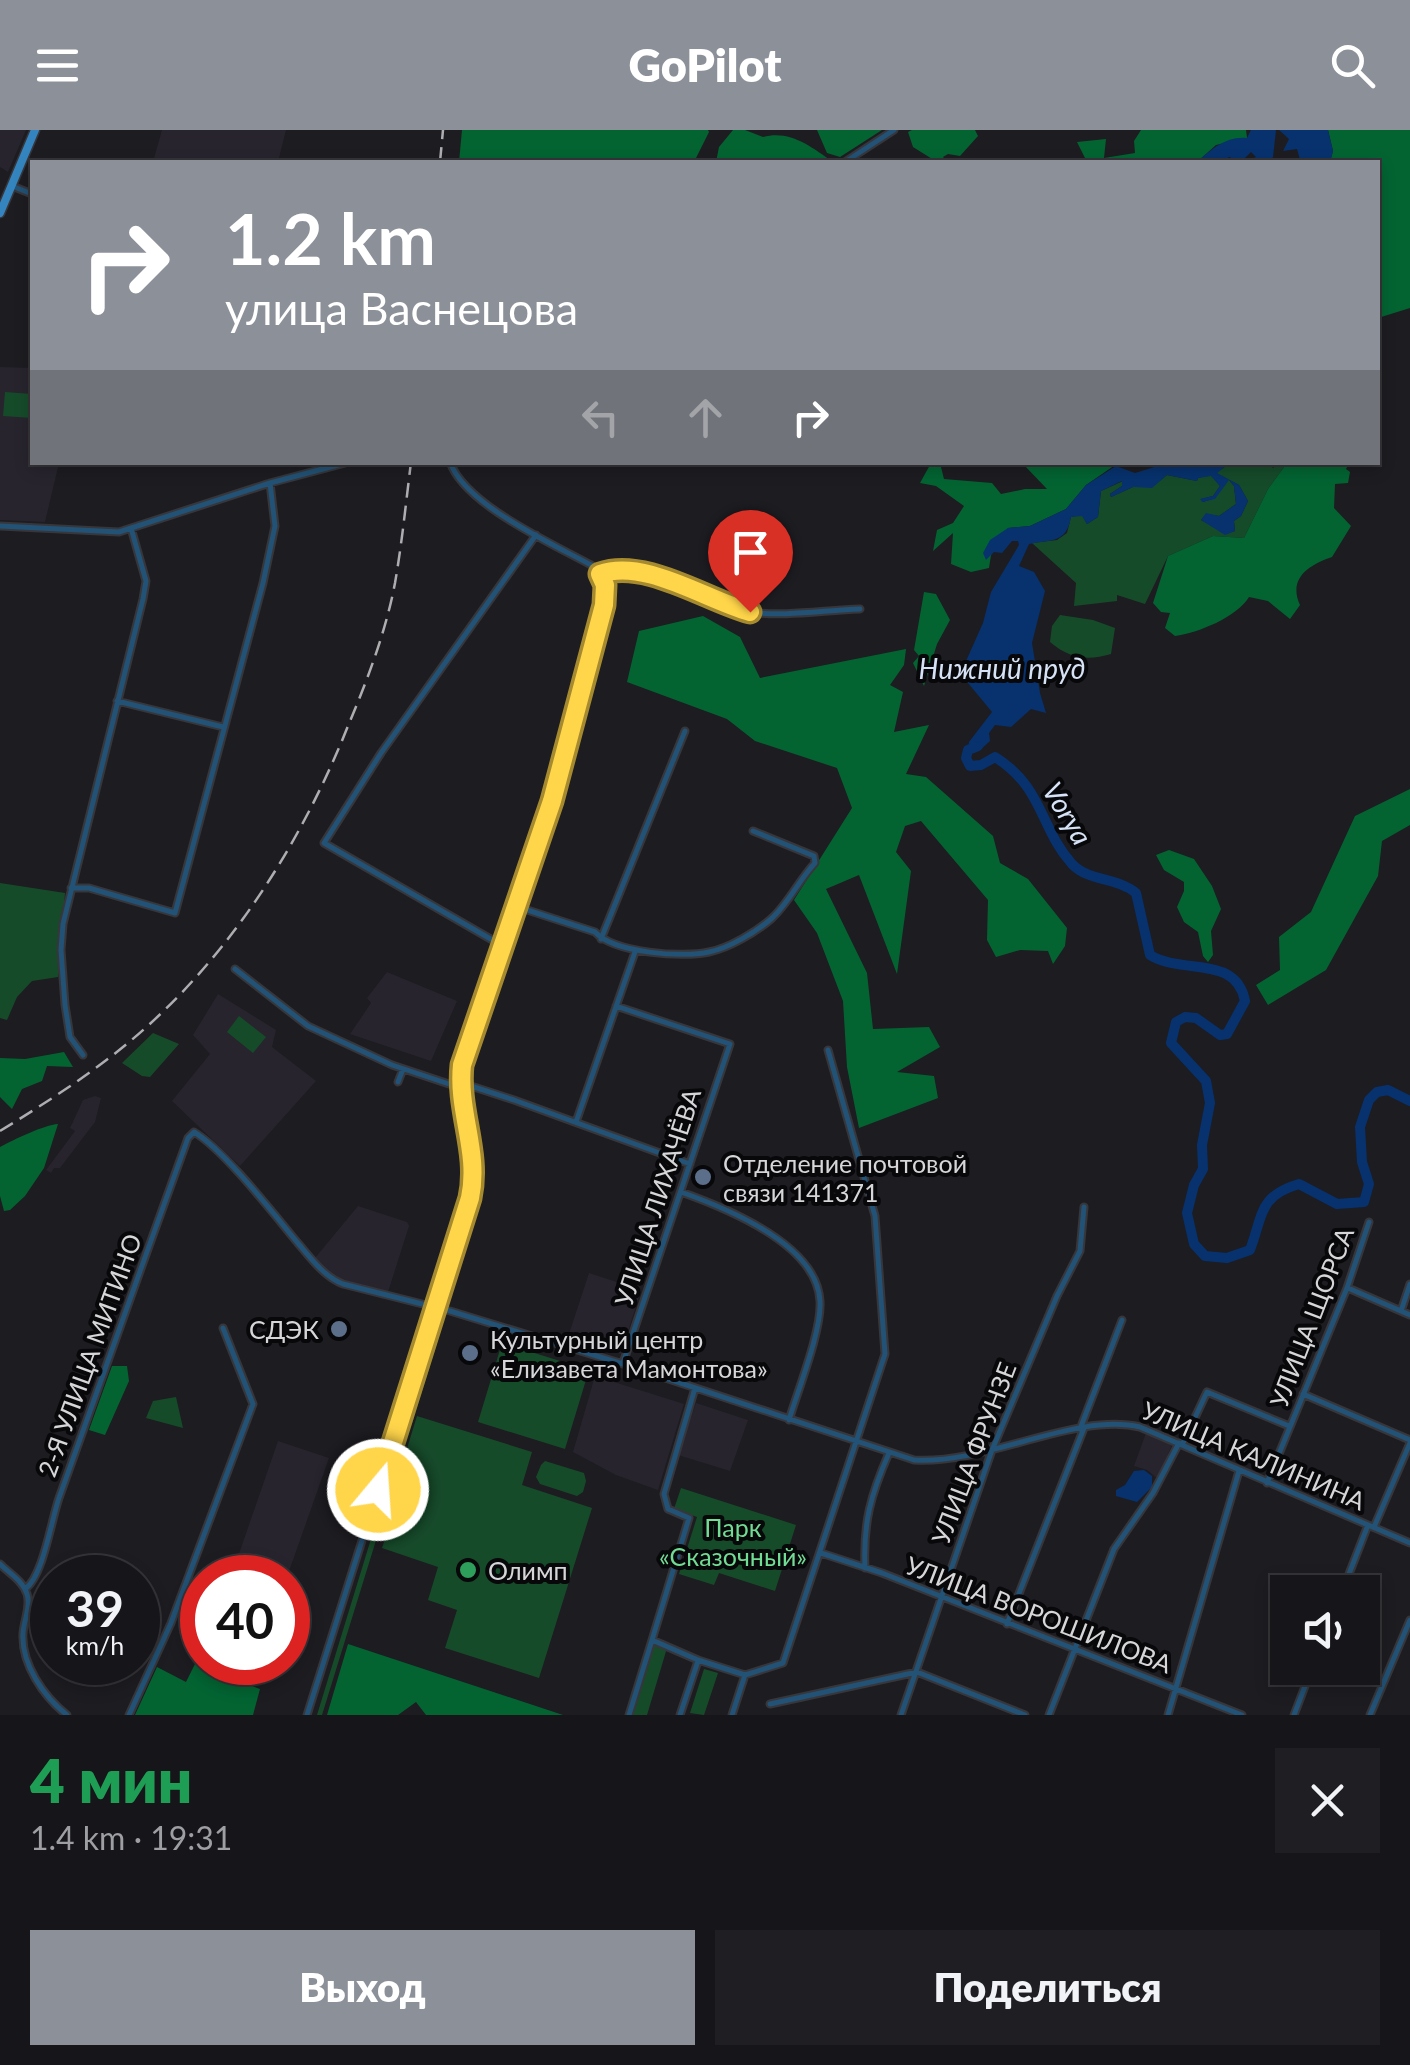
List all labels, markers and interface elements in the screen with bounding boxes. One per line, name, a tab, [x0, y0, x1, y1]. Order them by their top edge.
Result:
icon: menu	[30, 38, 85, 93]
text: GoPilot	[629, 38, 781, 92]
icon: search	[1325, 38, 1380, 93]
text: 1.2 km	[225, 196, 436, 280]
icon: right	[60, 200, 190, 330]
text: улица Васнецова	[225, 281, 578, 335]
icon: left	[573, 390, 628, 445]
icon: ahead	[678, 390, 733, 445]
icon: right	[783, 390, 838, 445]
pin	[708, 510, 793, 613]
icon: arrive	[723, 525, 778, 580]
water label: Нижний пруд	[919, 651, 1085, 685]
water label: Vorya	[1036, 776, 1100, 850]
street label: УЛИЦА ЛИХАЧЁВА	[608, 1084, 706, 1310]
place label: Отделение почтовой связи 141371	[723, 1148, 967, 1207]
marker: Отделение почтовой связи 141371	[692, 1166, 714, 1188]
street label: УЛИЦА ЩОРСА	[1263, 1223, 1359, 1411]
street label: 2-Я УЛИЦА МИТИНО	[31, 1229, 147, 1481]
place label: СДЭК	[249, 1314, 319, 1344]
marker: СДЭК	[328, 1318, 350, 1340]
place label: Культурный центр «Елизавета Мамонтова»	[490, 1324, 768, 1383]
marker: Культурный центр «Елизавета Мамонтова»	[459, 1342, 481, 1364]
street label: УЛИЦА ФРУНЗЕ	[925, 1358, 1021, 1548]
street label: УЛИЦА КАЛИНИНА	[1138, 1394, 1370, 1516]
position arrow	[326, 1438, 430, 1542]
park label: Парк «Сказочный»	[659, 1512, 807, 1571]
street label: УЛИЦА ВОРОШИЛОВА	[902, 1549, 1176, 1679]
speed limit sign: 40	[180, 1555, 310, 1685]
place label: Олимп	[488, 1555, 568, 1585]
marker: Олимп	[457, 1559, 479, 1581]
map controls	[1270, 1575, 1380, 1685]
button: sound	[1270, 1575, 1380, 1685]
text: 39	[66, 1578, 124, 1638]
text: km/h	[66, 1630, 124, 1660]
text: 4 мин	[30, 1744, 192, 1816]
button: close	[1275, 1748, 1380, 1853]
text: 1.4 km · 19:31	[30, 1818, 232, 1857]
button: Выход	[30, 1930, 695, 2045]
button: Поделиться	[715, 1930, 1380, 2045]

